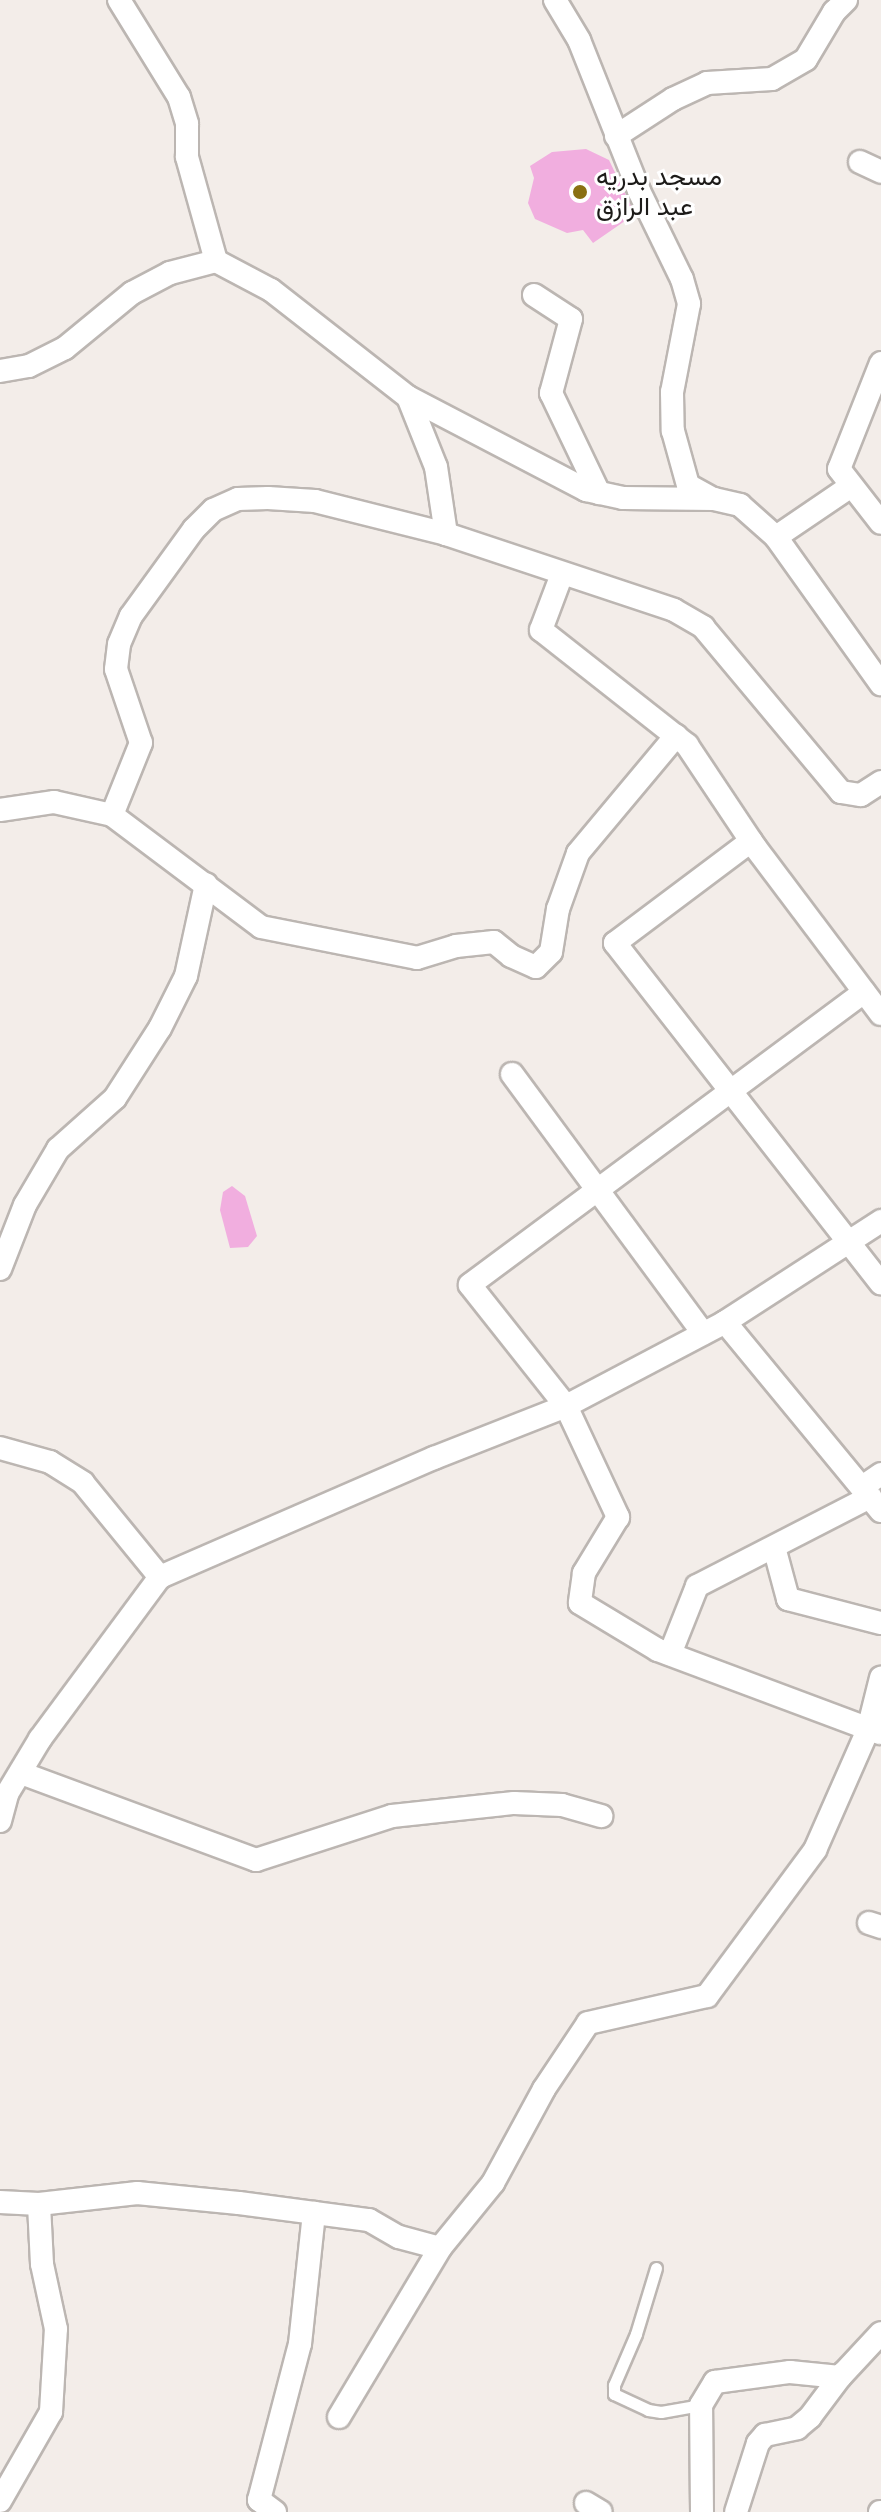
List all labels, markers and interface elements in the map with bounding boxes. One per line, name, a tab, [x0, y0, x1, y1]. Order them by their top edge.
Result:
place label: مسجد بدريه عبد الرازق	[596, 161, 722, 222]
marker: مسجد بدريه عبد الرازق	[571, 183, 589, 201]

